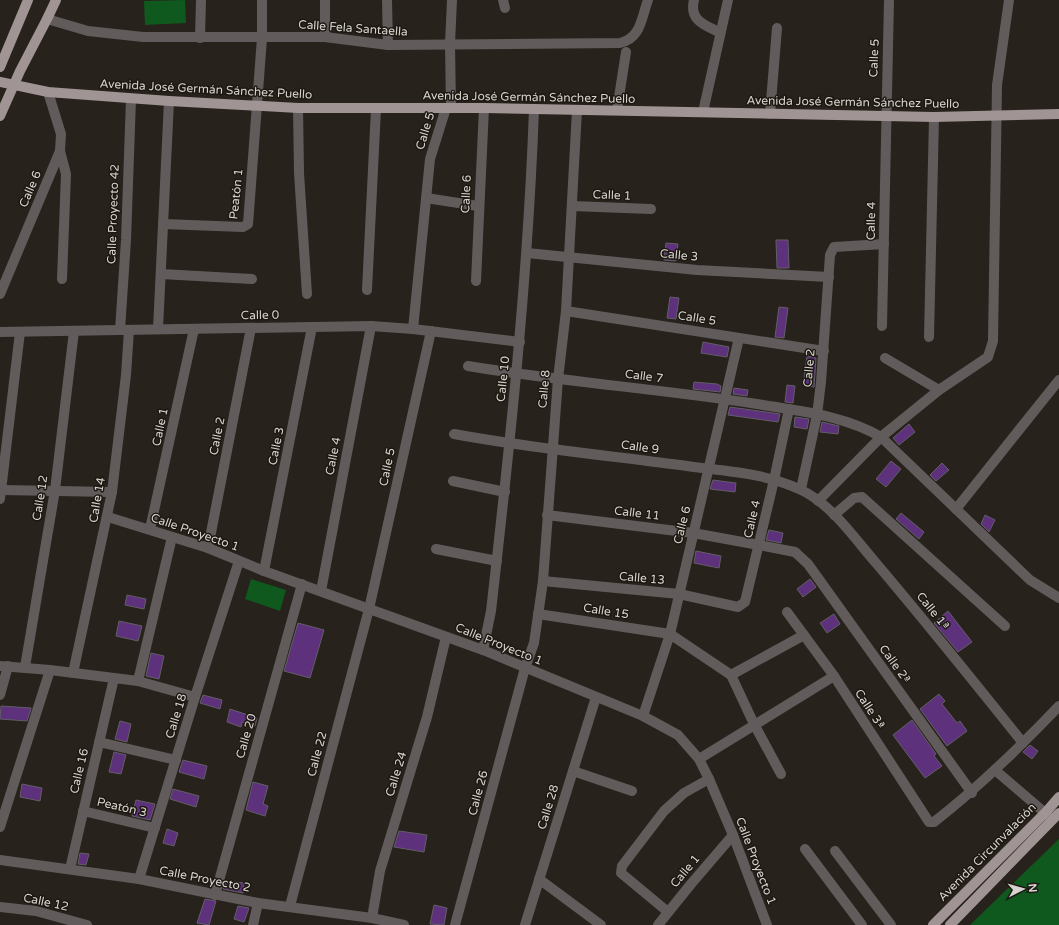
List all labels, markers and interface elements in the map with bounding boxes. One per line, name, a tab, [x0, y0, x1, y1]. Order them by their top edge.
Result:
street label: Calle Fela Santaella	[298, 17, 408, 39]
street label: Calle 5	[866, 39, 882, 77]
street label: Avenida José Germán Sánchez Puello	[99, 76, 313, 102]
street label: Avenida José Germán Sánchez Puello	[422, 88, 636, 106]
street label: Avenida José Germán Sánchez Puello	[746, 93, 960, 111]
street label: Calle 5	[413, 111, 437, 151]
street label: Calle Proyecto 42	[104, 164, 122, 264]
street label: Peatón 1	[226, 168, 246, 220]
street label: Calle 6	[16, 169, 44, 209]
street label: Calle 6	[458, 174, 474, 214]
street label: Calle 1	[593, 187, 631, 203]
street label: Calle 4	[864, 201, 878, 240]
street label: Calle 3	[659, 246, 699, 264]
street label: Calle 0	[241, 308, 280, 322]
street label: Calle 5	[677, 308, 717, 328]
street label: Calle 2	[800, 348, 818, 388]
street label: Calle 10	[494, 355, 512, 403]
street label: Calle 7	[624, 367, 664, 385]
street label: Calle 8	[535, 369, 553, 409]
street label: Calle 1	[149, 407, 171, 447]
street label: Calle 2	[206, 416, 228, 456]
street label: Calle 3	[265, 426, 287, 466]
street label: Calle 4	[322, 435, 344, 476]
street label: Calle 9	[620, 437, 660, 457]
street label: Calle 5	[376, 447, 398, 487]
street label: Calle 12	[29, 474, 51, 522]
street label: Calle 14	[86, 476, 108, 524]
street label: Calle 4	[741, 498, 763, 539]
street label: Calle 11	[613, 503, 661, 523]
street label: Calle 6	[671, 505, 693, 545]
street label: Calle Proyecto 1	[149, 510, 241, 554]
street label: Calle 13	[618, 569, 666, 587]
street label: Calle 1ª	[914, 589, 952, 633]
street label: Calle 15	[582, 600, 630, 622]
street label: Calle Proyecto 1	[453, 620, 545, 668]
street label: Calle 2ª	[876, 642, 914, 686]
street label: Calle 3ª	[852, 687, 888, 731]
street label: Calle 18	[163, 692, 189, 740]
street label: Calle 20	[233, 711, 259, 760]
street label: Calle 22	[304, 730, 330, 778]
street label: Calle 16	[67, 747, 91, 795]
street label: Calle 24	[383, 749, 410, 798]
street label: Calle 26	[465, 769, 491, 817]
street label: Calle 28	[535, 783, 561, 831]
street label: Peatón 3	[96, 794, 148, 820]
street label: Avenida Circunvalación	[935, 800, 1039, 904]
street label: Calle Proyecto 1	[733, 815, 779, 907]
street label: Calle 1	[667, 852, 703, 890]
street label: Calle Proyecto 2	[158, 863, 252, 895]
north arrow	[1003, 869, 1043, 909]
text: N	[1026, 883, 1039, 893]
street label: Calle 12	[22, 890, 70, 914]

